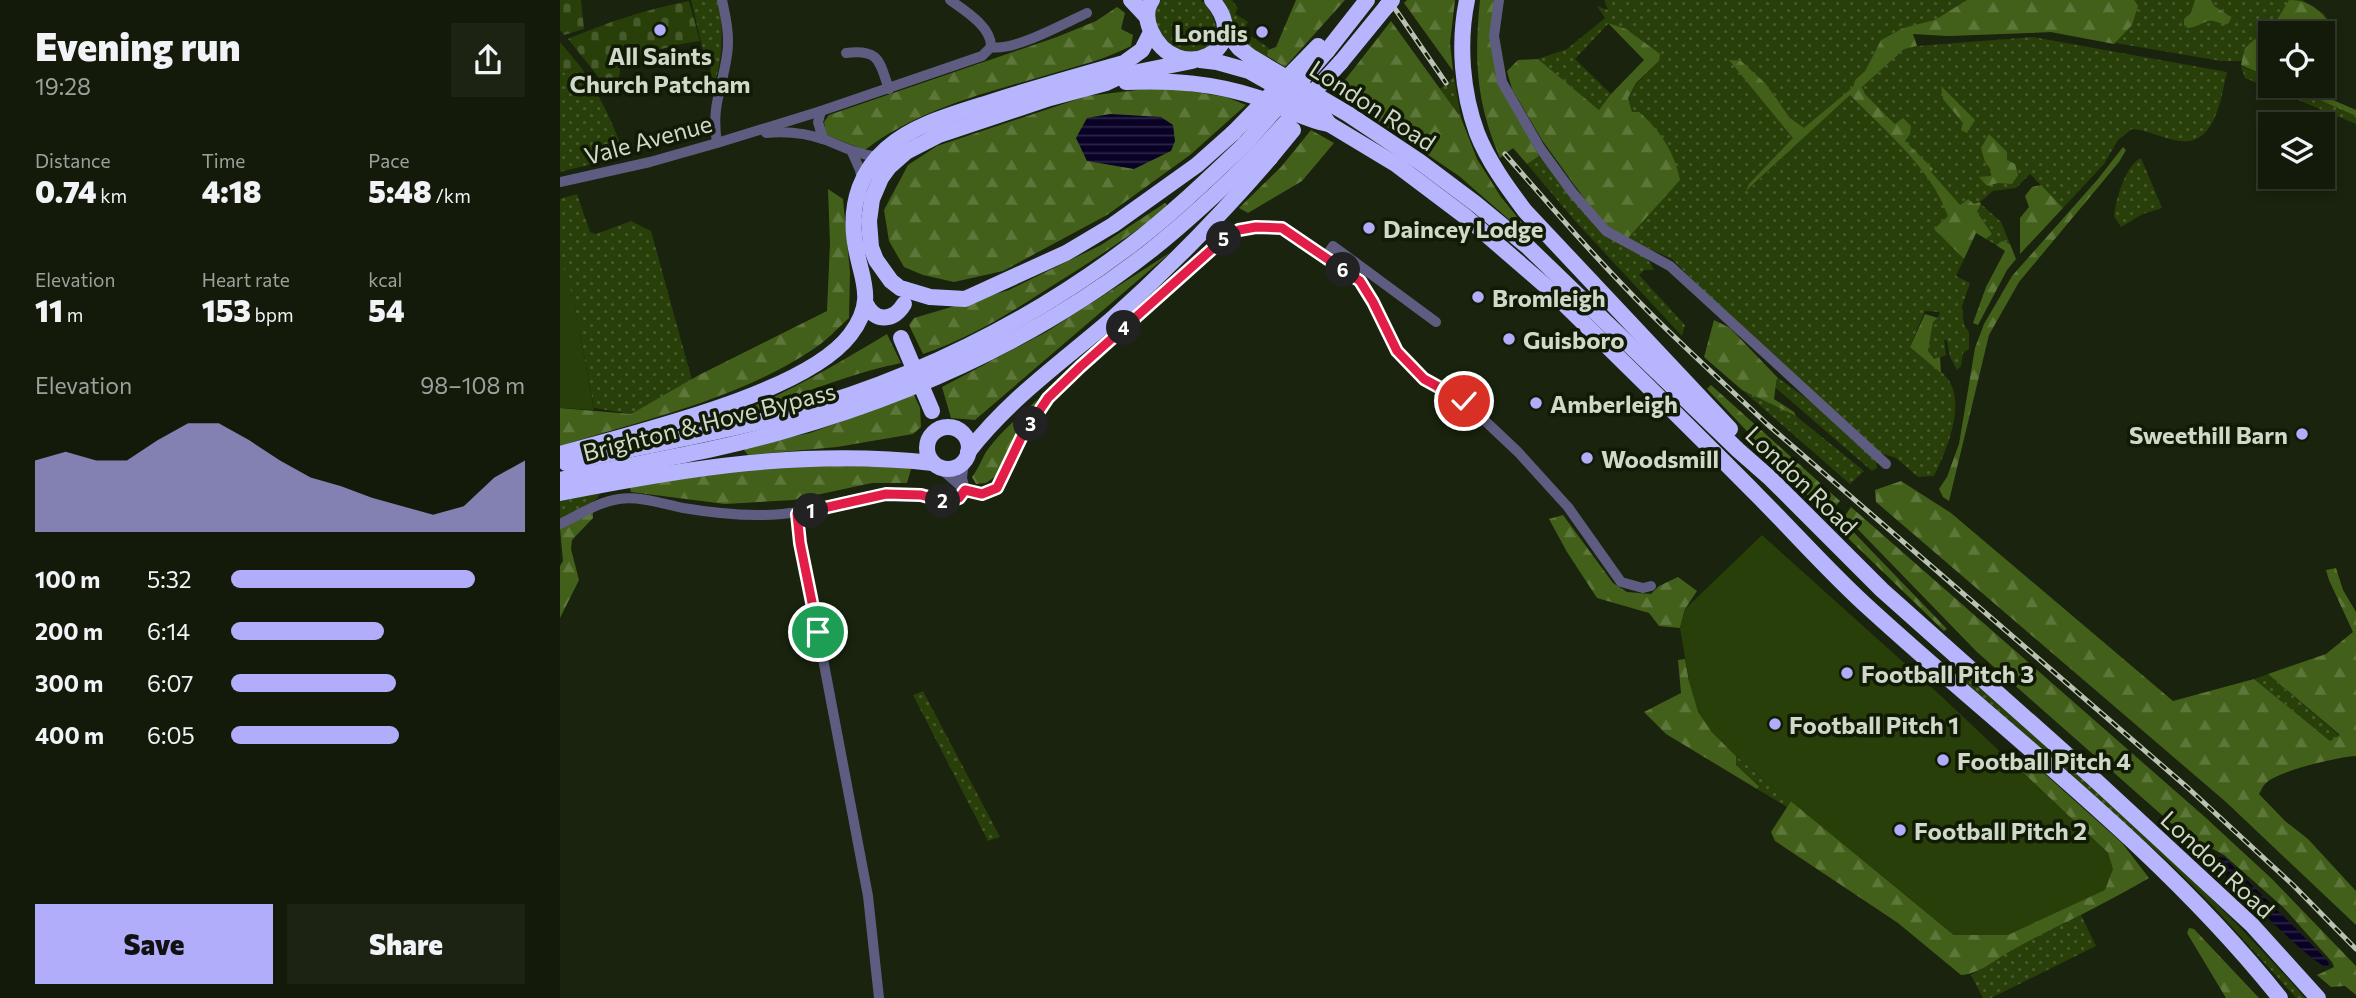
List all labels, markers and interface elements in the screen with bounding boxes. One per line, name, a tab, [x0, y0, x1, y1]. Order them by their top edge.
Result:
place label: Londis	[1174, 18, 1248, 47]
map controls	[2258, 21, 2335, 189]
button: locate	[2258, 21, 2335, 98]
text: Evening run	[35, 22, 241, 69]
marker: All Saints Church Patcham	[652, 22, 668, 38]
button: share	[451, 23, 525, 97]
marker: Londis	[1254, 24, 1270, 40]
place label: All Saints Church Patcham	[569, 41, 751, 98]
street label: London Road	[1305, 54, 1441, 156]
text: 19:28	[35, 72, 91, 100]
street label: Vale Avenue	[581, 108, 715, 170]
button: layers	[2258, 112, 2335, 189]
text: Distance	[35, 149, 111, 172]
text: Time	[202, 149, 245, 172]
text: Pace	[368, 149, 410, 172]
text: 0.74	[35, 172, 97, 209]
text: 4:18	[202, 172, 261, 209]
text: 5:48	[368, 172, 432, 209]
text: km	[97, 184, 127, 207]
text: /km	[432, 184, 471, 207]
place label: Daincey Lodge	[1383, 214, 1543, 243]
marker: Daincey Lodge	[1361, 220, 1377, 236]
pin: 5	[1206, 222, 1242, 256]
text: 5	[1218, 227, 1229, 250]
pin: 6	[1326, 252, 1360, 288]
text: 6	[1337, 258, 1348, 281]
text: Elevation	[35, 268, 115, 291]
text: Heart rate	[202, 268, 290, 291]
text: kcal	[368, 268, 402, 291]
place label: Bromleigh	[1492, 283, 1606, 312]
marker: Bromleigh	[1470, 289, 1486, 305]
text: 11	[35, 291, 63, 328]
text: 153	[202, 291, 251, 328]
text: 54	[368, 291, 405, 328]
text: m	[63, 303, 83, 326]
text: bpm	[251, 303, 294, 326]
pin: 4	[1106, 310, 1142, 346]
text: 4	[1118, 316, 1129, 339]
place label: Guisboro	[1523, 325, 1625, 354]
marker: Guisboro	[1501, 331, 1517, 347]
text: Elevation	[35, 371, 132, 399]
text: 98–108 m	[420, 371, 525, 399]
pin	[1434, 371, 1494, 431]
street label: Brighton & Hove Bypass	[579, 375, 839, 467]
icon: check	[1445, 382, 1483, 420]
place label: Amberleigh	[1550, 389, 1678, 418]
marker: Amberleigh	[1528, 395, 1544, 411]
pin: 3	[1014, 406, 1049, 442]
text: 3	[1025, 412, 1036, 435]
street label: London Road	[1740, 419, 1864, 541]
place label: Sweethill Barn	[2129, 420, 2288, 449]
marker: Sweethill Barn	[2294, 426, 2310, 442]
place label: Woodsmill	[1601, 444, 1719, 473]
marker: Woodsmill	[1579, 450, 1595, 466]
pin: 2	[926, 484, 960, 518]
text: 2	[937, 489, 948, 512]
pin: 1	[793, 494, 828, 528]
text: 1	[806, 499, 815, 522]
text: 100 m	[35, 565, 100, 593]
text: 5:32	[147, 565, 191, 593]
pin	[788, 602, 848, 662]
icon: arrive	[799, 613, 837, 651]
text: 200 m	[35, 617, 103, 645]
text: 6:14	[147, 617, 190, 645]
place label: Football Pitch 3	[1861, 659, 2034, 688]
marker: Football Pitch 3	[1839, 665, 1855, 681]
text: 300 m	[35, 669, 103, 697]
text: 6:07	[147, 669, 193, 697]
place label: Football Pitch 1	[1789, 710, 1959, 739]
marker: Football Pitch 1	[1767, 716, 1783, 732]
text: 400 m	[35, 721, 104, 749]
text: 6:05	[147, 721, 195, 749]
place label: Football Pitch 4	[1957, 746, 2131, 775]
marker: Football Pitch 4	[1935, 752, 1951, 768]
street label: London Road	[2155, 804, 2281, 924]
place label: Football Pitch 2	[1914, 816, 2087, 845]
marker: Football Pitch 2	[1892, 822, 1908, 838]
button: Save	[35, 904, 273, 984]
button: Share	[287, 904, 525, 984]

